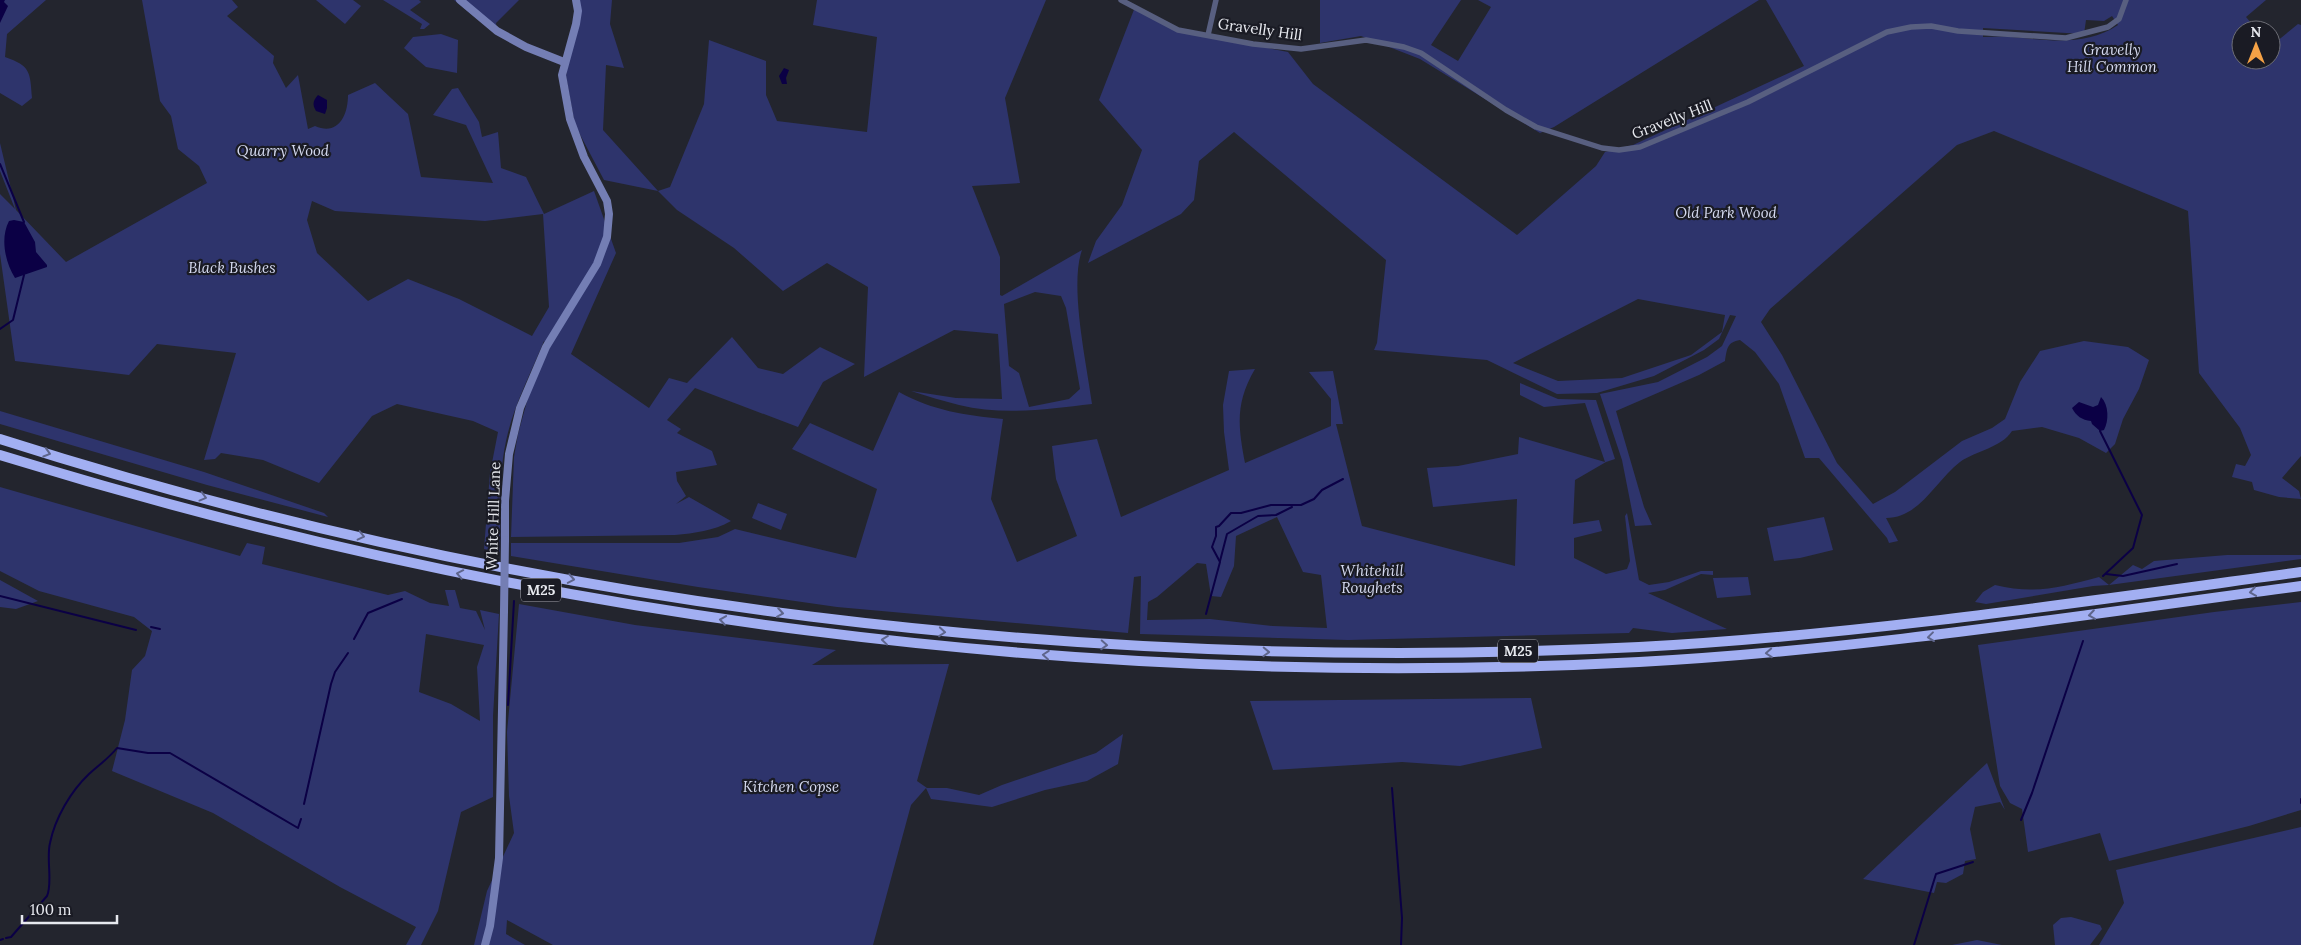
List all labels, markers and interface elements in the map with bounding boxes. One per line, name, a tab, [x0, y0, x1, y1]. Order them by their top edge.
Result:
street label: Gravelly Hill	[1217, 14, 1303, 44]
north arrow	[2231, 20, 2281, 70]
text: N	[2251, 23, 2262, 41]
park label: Gravelly Hill Common	[2067, 40, 2158, 76]
street label: Gravelly Hill	[1629, 95, 1715, 143]
park label: Quarry Wood	[237, 141, 330, 160]
park label: Old Park Wood	[1675, 203, 1777, 222]
park label: Black Bushes	[188, 258, 276, 277]
one-way arrow	[42, 448, 50, 458]
street label: White Hill Lane	[482, 461, 504, 571]
one-way arrow	[198, 492, 206, 502]
one-way arrow	[356, 531, 365, 541]
park label: Whitehill Roughets	[1340, 561, 1404, 597]
one-way arrow	[456, 569, 464, 579]
one-way arrow	[567, 574, 576, 584]
road number: M25	[521, 578, 561, 602]
one-way arrow	[2248, 586, 2256, 597]
one-way arrow	[777, 607, 785, 618]
one-way arrow	[2088, 609, 2096, 620]
one-way arrow	[719, 615, 727, 626]
one-way arrow	[938, 626, 946, 637]
one-way arrow	[1926, 631, 1934, 642]
one-way arrow	[880, 635, 888, 646]
one-way arrow	[1100, 639, 1108, 650]
road number: M25	[1498, 640, 1538, 662]
one-way arrow	[1262, 646, 1270, 657]
one-way arrow	[1765, 647, 1773, 658]
one-way arrow	[1042, 650, 1050, 661]
park label: Kitchen Copse	[743, 777, 839, 796]
scale bar	[22, 892, 118, 924]
text: 100 m	[30, 900, 71, 919]

